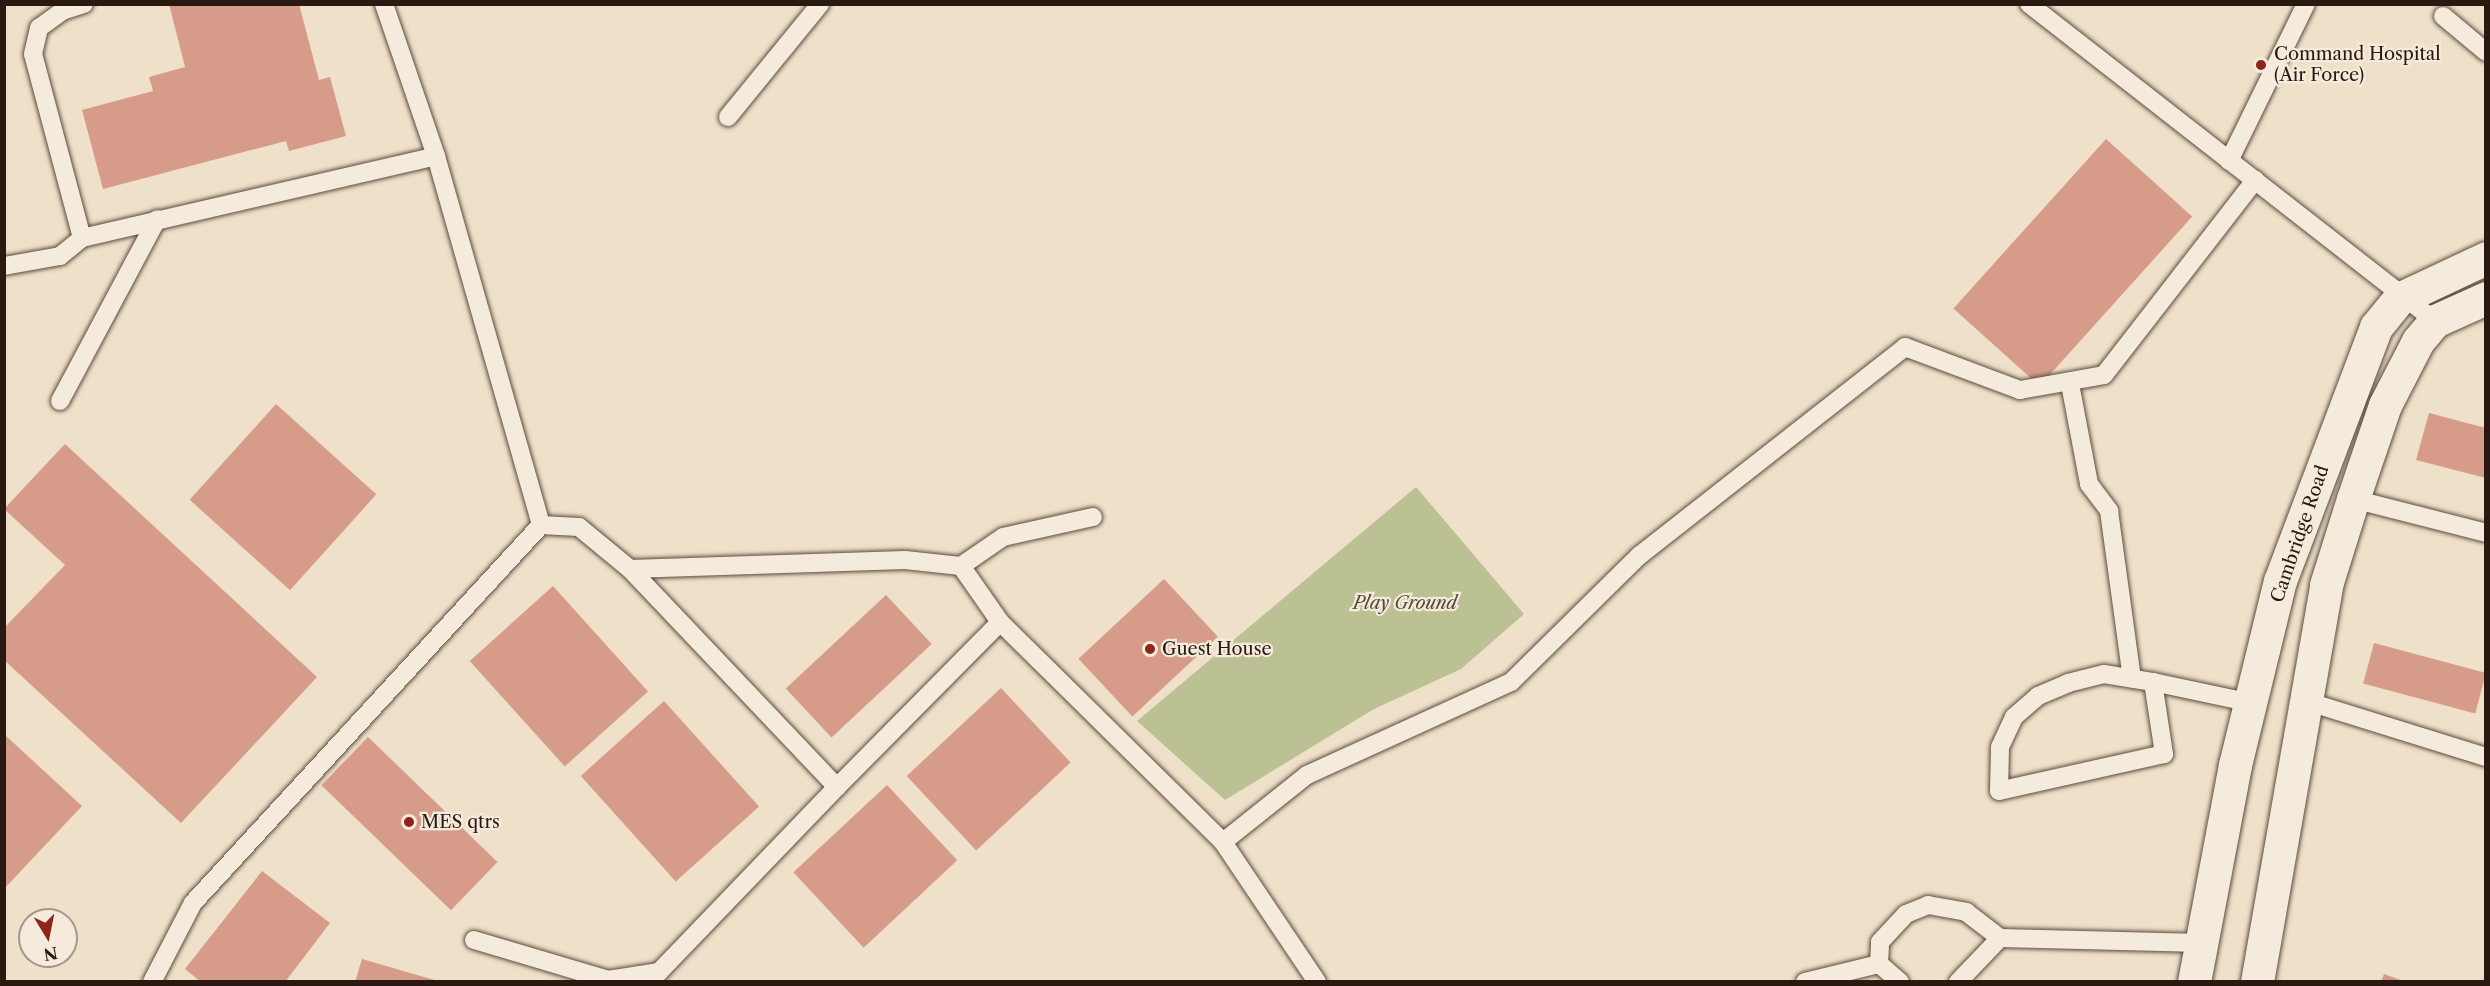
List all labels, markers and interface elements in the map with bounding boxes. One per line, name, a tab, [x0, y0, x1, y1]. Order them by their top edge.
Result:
place label: Command Hospital (Air Force)	[2274, 44, 2441, 86]
marker: Command Hospital (Air Force)	[2252, 56, 2270, 74]
street label: Cambridge Road	[2266, 462, 2334, 606]
park label: Play Ground	[1353, 592, 1457, 614]
place label: Guest House	[1162, 638, 1272, 660]
marker: Guest House	[1143, 642, 1157, 656]
place label: MES qtrs	[421, 811, 500, 833]
marker: MES qtrs	[402, 815, 416, 829]
north arrow	[18, 908, 78, 968]
text: N	[42, 943, 59, 965]

